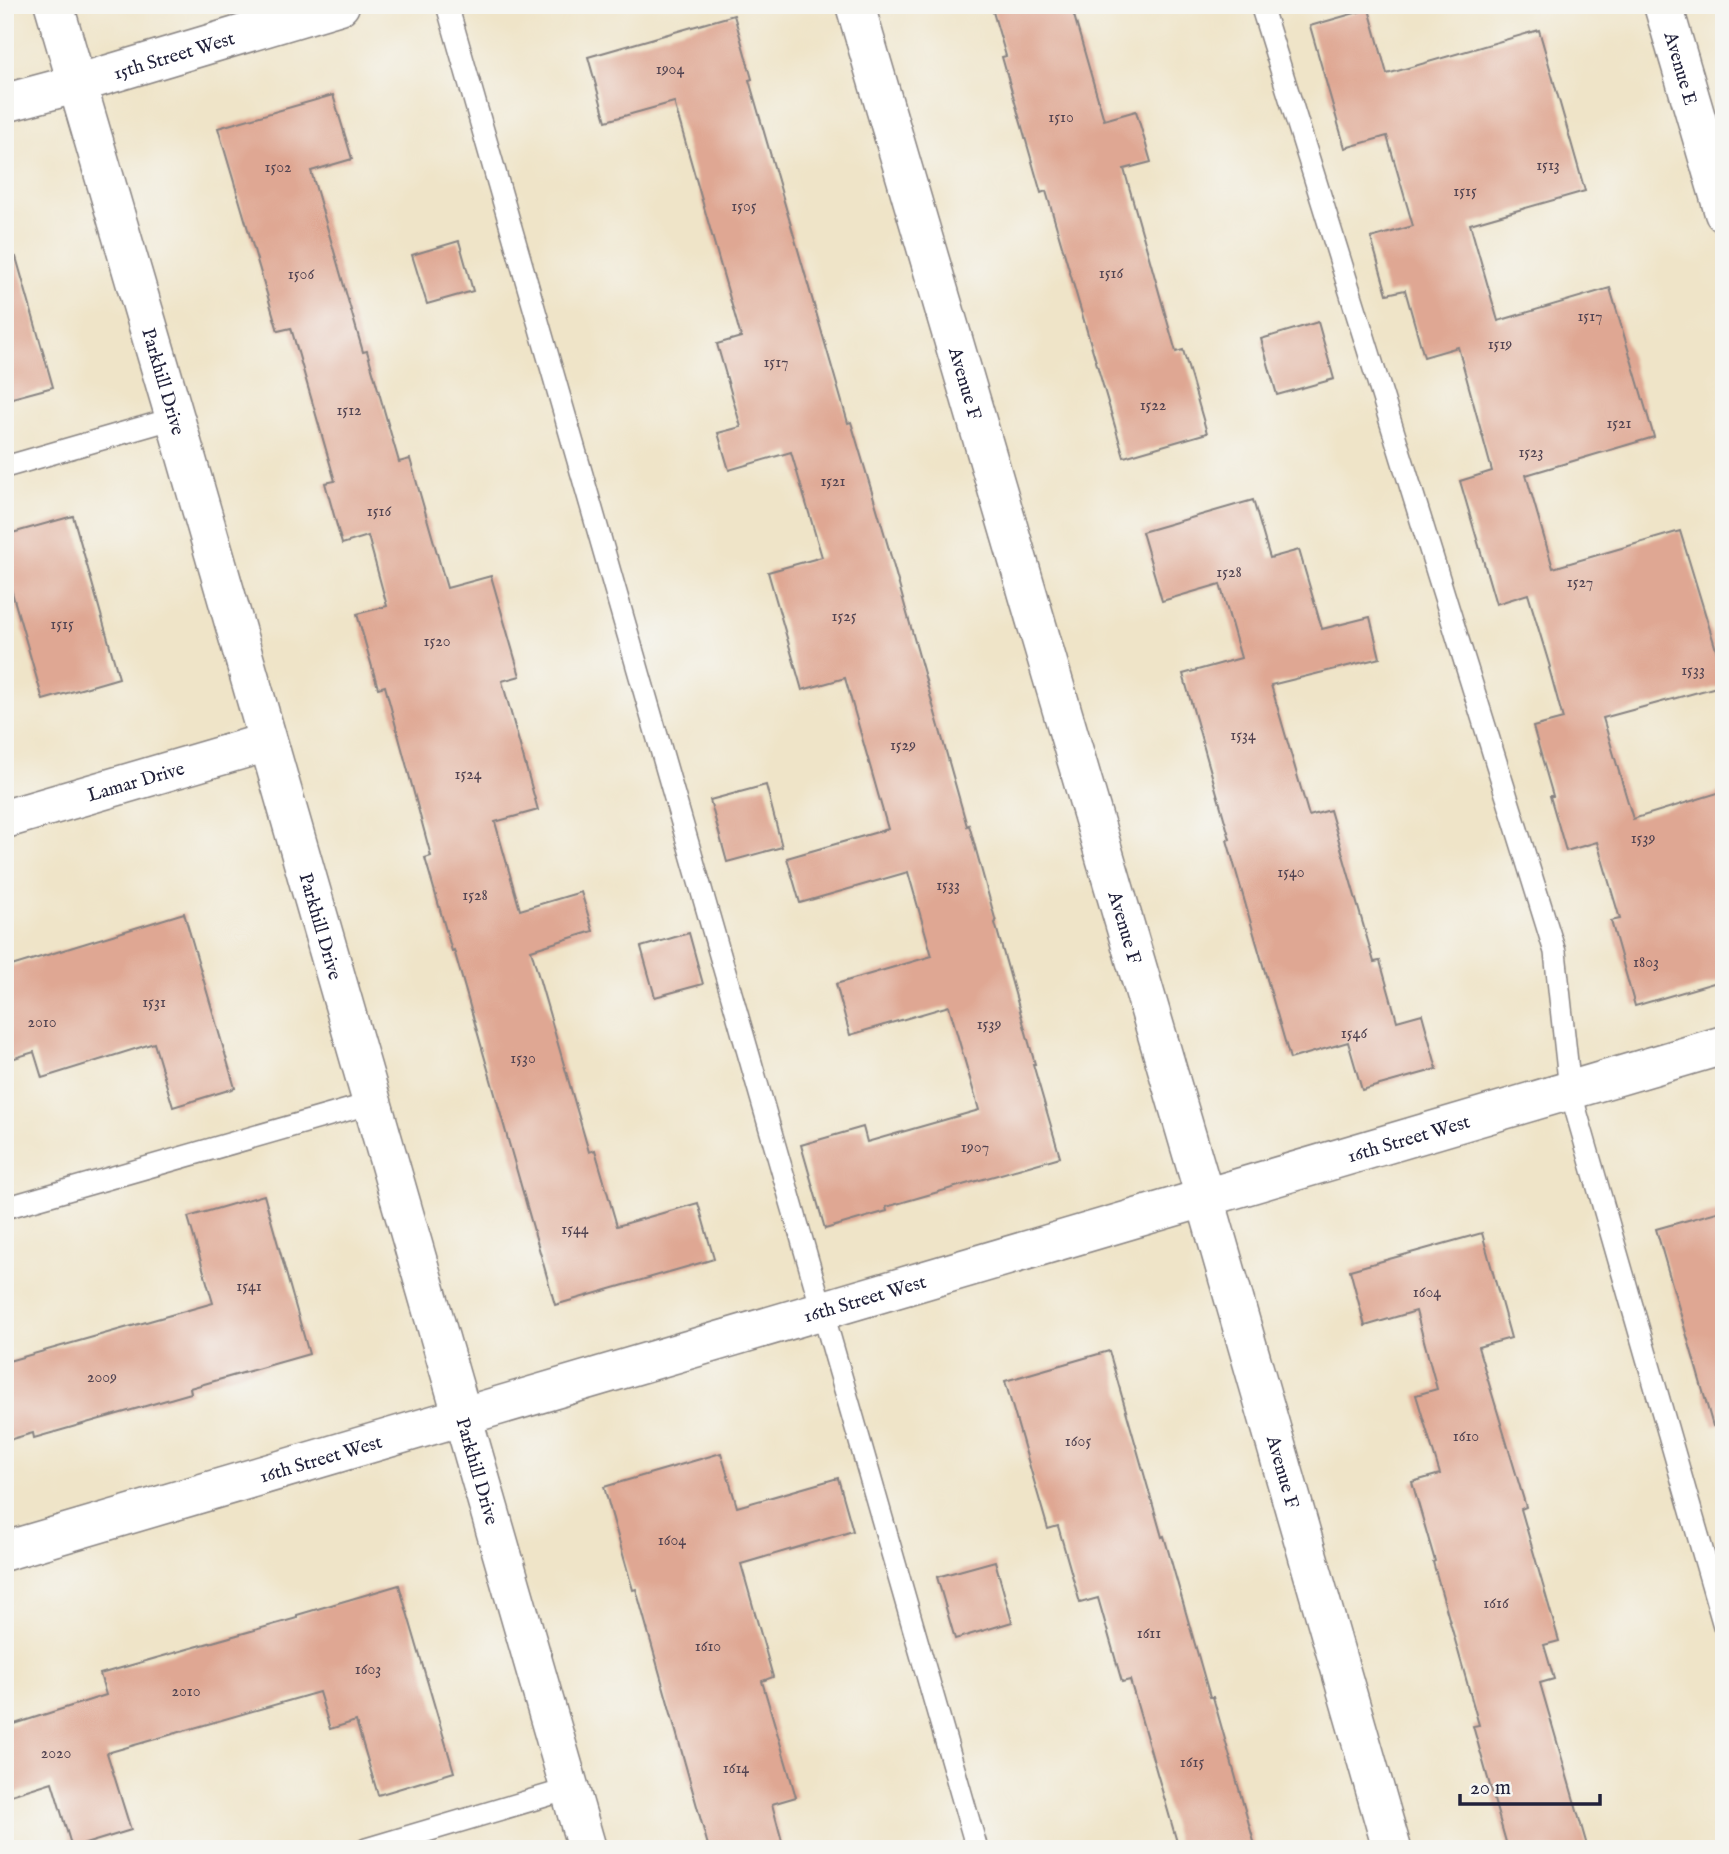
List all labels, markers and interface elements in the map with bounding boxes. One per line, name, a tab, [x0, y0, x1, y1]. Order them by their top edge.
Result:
street label: 15th Street West	[111, 27, 238, 86]
street label: Avenue E	[1657, 28, 1702, 108]
house number: 1904	[656, 60, 684, 80]
house number: 1510	[1048, 108, 1074, 128]
house number: 1513	[1536, 156, 1560, 176]
house number: 1502	[264, 158, 292, 178]
house number: 1515	[1453, 182, 1477, 202]
house number: 1505	[731, 197, 757, 217]
house number: 1516	[1099, 264, 1123, 284]
house number: 1506	[288, 265, 314, 285]
house number: 1517	[1577, 307, 1603, 327]
street label: Parkhill Drive	[135, 325, 189, 438]
house number: 1519	[1488, 335, 1512, 355]
street label: Avenue F	[942, 344, 986, 423]
house number: 1517	[763, 353, 789, 373]
house number: 1522	[1140, 396, 1166, 416]
house number: 1512	[336, 401, 362, 421]
house number: 1521	[1606, 414, 1632, 434]
house number: 1523	[1518, 443, 1544, 463]
house number: 1521	[820, 472, 846, 492]
house number: 1516	[367, 502, 391, 522]
house number: 1528	[1216, 563, 1242, 583]
house number: 1527	[1567, 573, 1593, 593]
house number: 1525	[832, 607, 857, 627]
house number: 1515	[50, 615, 74, 635]
house number: 1520	[423, 632, 451, 652]
house number: 1533	[1681, 661, 1705, 681]
house number: 1534	[1230, 726, 1256, 746]
house number: 1529	[890, 736, 916, 756]
street label: Lamar Drive	[85, 757, 188, 808]
house number: 1524	[454, 765, 482, 785]
house number: 1539	[1631, 829, 1655, 849]
house number: 1540	[1277, 863, 1305, 883]
street label: Parkhill Drive	[293, 870, 346, 983]
house number: 1533	[936, 876, 960, 896]
house number: 1528	[462, 886, 488, 906]
street label: Avenue F	[1101, 888, 1146, 967]
house number: 1803	[1633, 953, 1659, 973]
house number: 1531	[142, 993, 166, 1013]
house number: 2010	[27, 1013, 57, 1033]
house number: 1539	[977, 1015, 1001, 1035]
house number: 1546	[1341, 1024, 1367, 1044]
house number: 1530	[510, 1049, 536, 1069]
street label: 16th Street West	[1345, 1110, 1474, 1169]
house number: 1907	[961, 1138, 989, 1158]
house number: 1544	[561, 1220, 589, 1240]
street label: 16th Street West	[801, 1270, 930, 1329]
house number: 1541	[236, 1277, 262, 1297]
house number: 1604	[1413, 1283, 1441, 1303]
house number: 2009	[87, 1368, 117, 1388]
street label: Parkhill Drive	[449, 1415, 503, 1528]
house number: 1610	[1453, 1427, 1479, 1447]
street label: 16th Street West	[257, 1431, 386, 1489]
house number: 1605	[1065, 1432, 1091, 1452]
street label: Avenue F	[1260, 1432, 1303, 1511]
house number: 1604	[658, 1531, 686, 1551]
house number: 1616	[1483, 1594, 1509, 1614]
house number: 1611	[1137, 1624, 1161, 1644]
house number: 1610	[695, 1637, 721, 1657]
house number: 1603	[355, 1660, 381, 1680]
house number: 2010	[171, 1682, 201, 1702]
house number: 2020	[41, 1744, 72, 1764]
house number: 1615	[1180, 1753, 1204, 1773]
house number: 1614	[723, 1759, 749, 1779]
scale bar	[1460, 1763, 1600, 1807]
text: 20 m	[1470, 1775, 1511, 1802]

